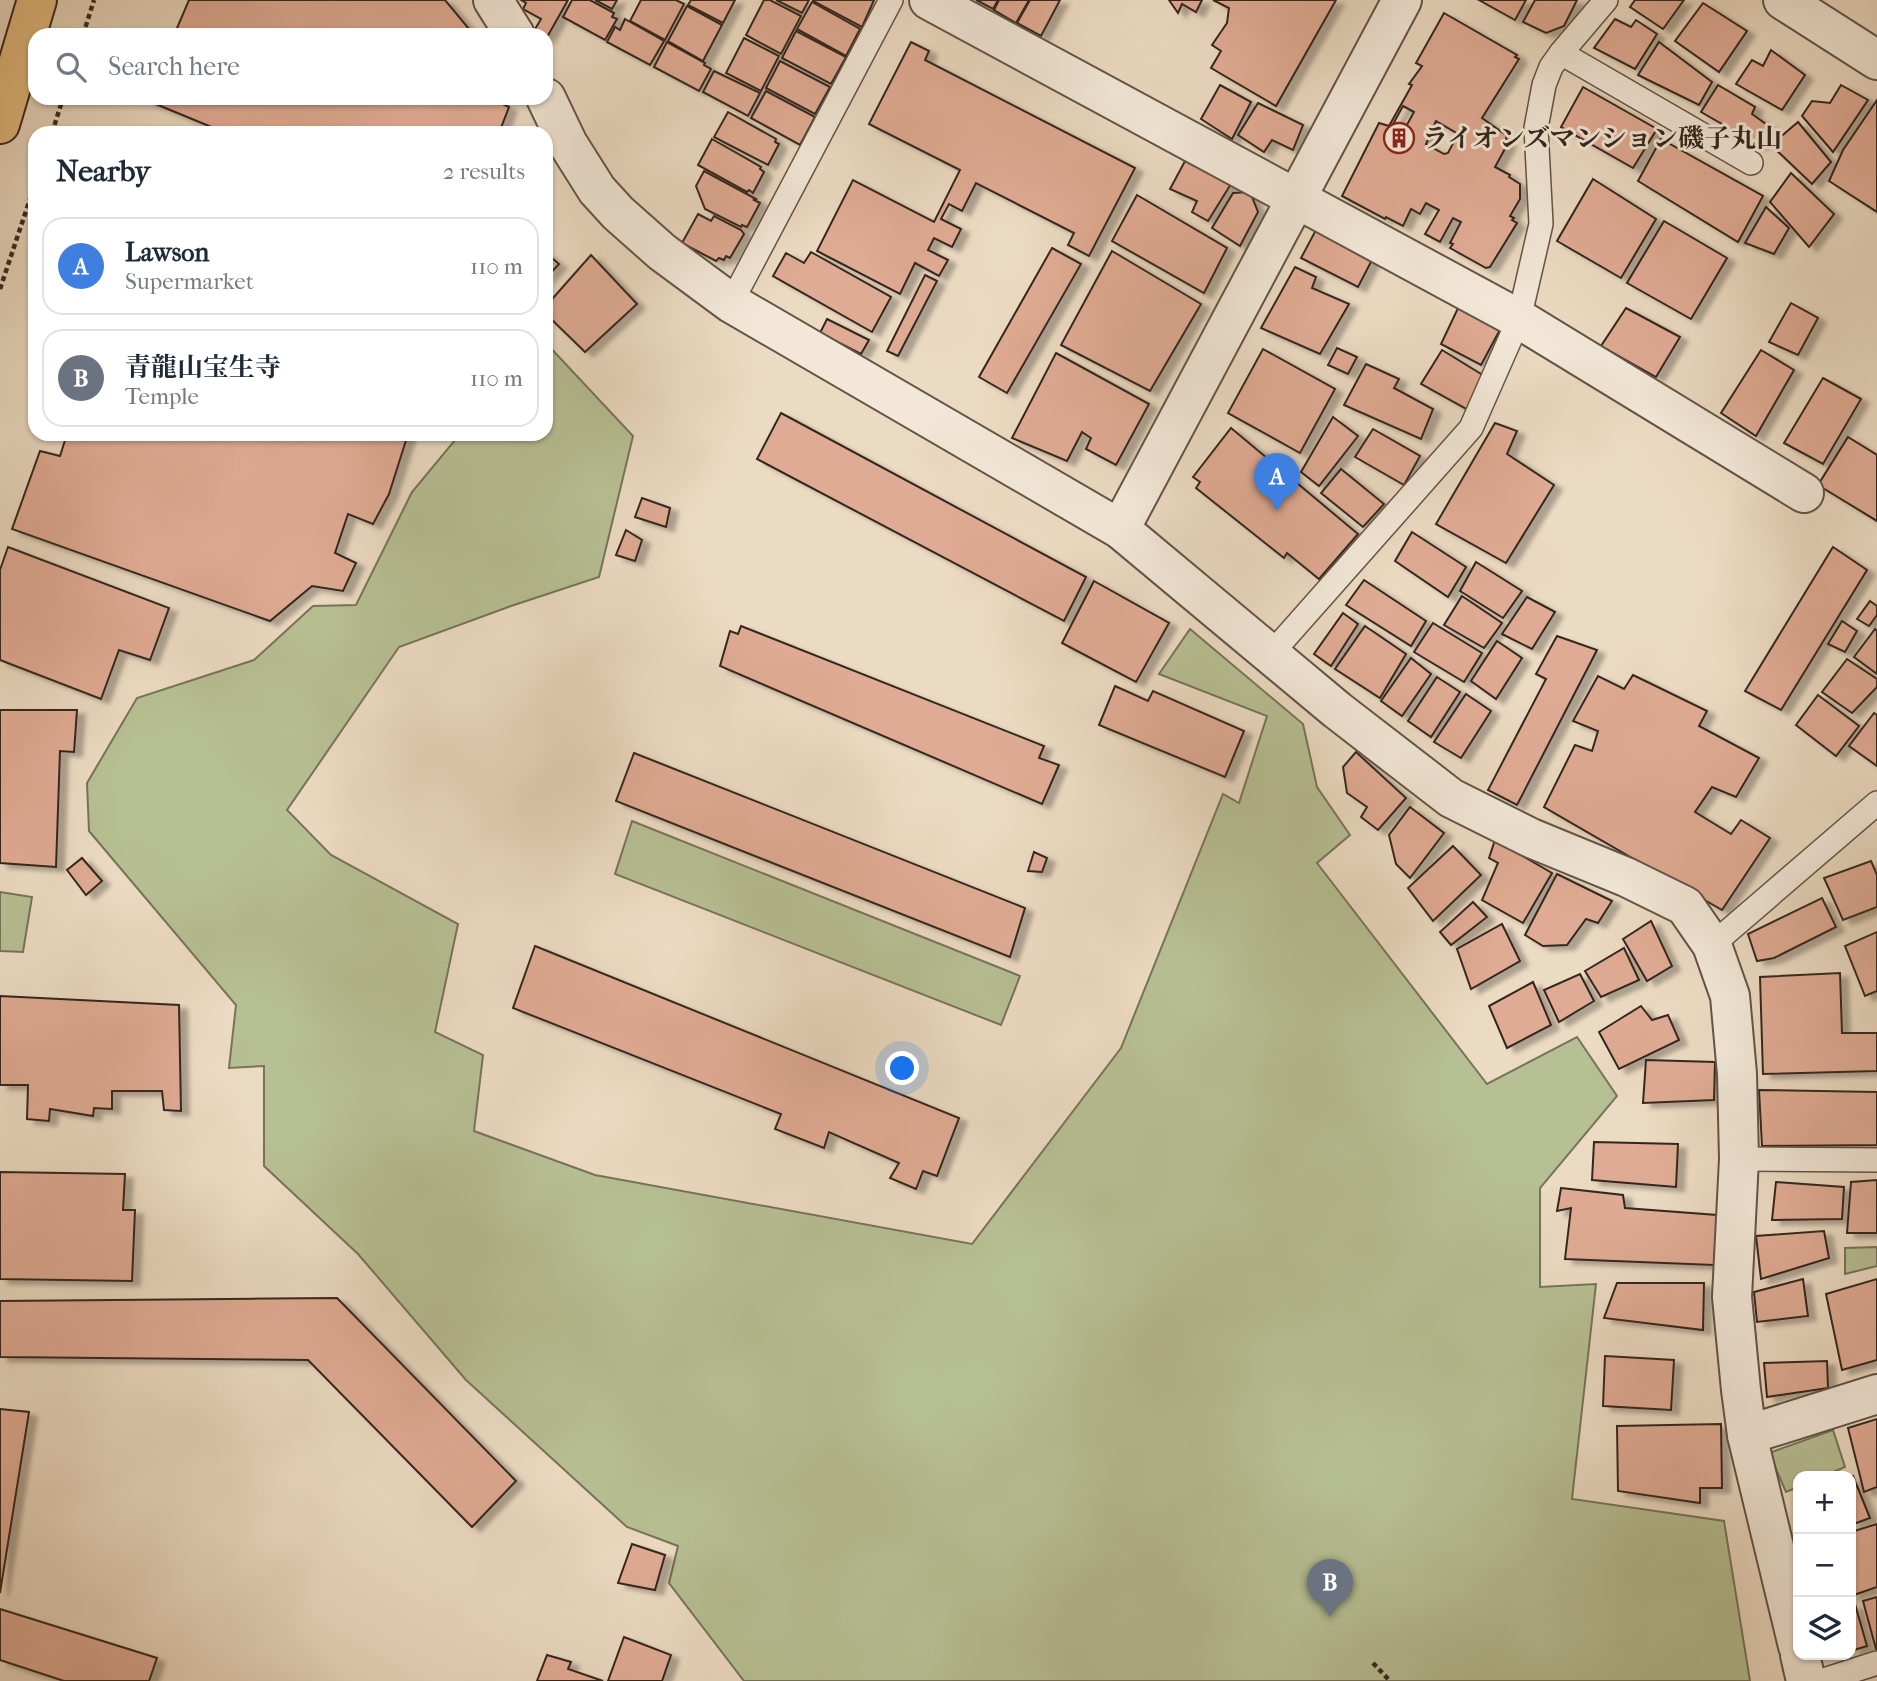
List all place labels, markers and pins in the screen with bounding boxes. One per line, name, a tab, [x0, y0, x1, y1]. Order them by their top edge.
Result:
building icon: ライオンズマンション磯子丸山	[1382, 121, 1416, 155]
place label: ライオンズマンション磯子丸山	[1422, 123, 1782, 154]
pin: A	[1254, 453, 1300, 511]
pin: B	[1307, 1559, 1353, 1617]

